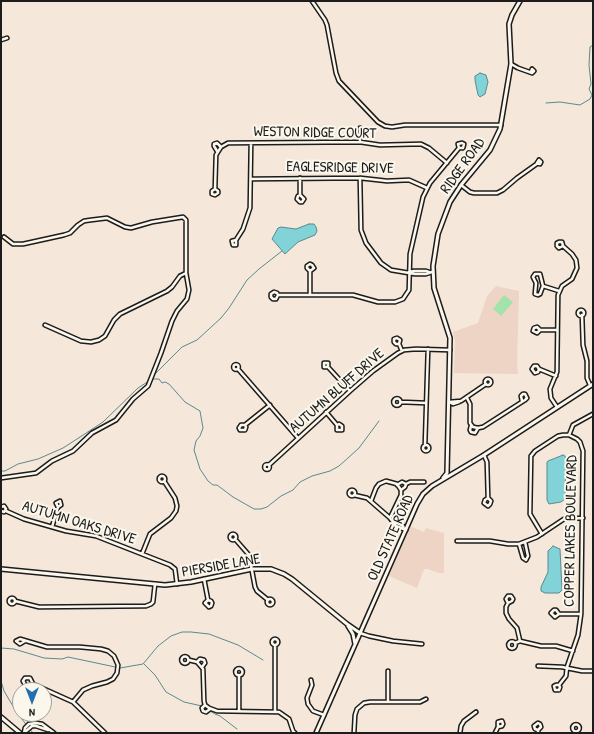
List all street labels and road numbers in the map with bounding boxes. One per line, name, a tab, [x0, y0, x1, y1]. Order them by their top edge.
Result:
street label: WESTON RIDGE COURT	[253, 123, 377, 143]
street label: RIDGE ROAD	[437, 135, 489, 197]
street label: EAGLESRIDGE DRIVE	[286, 158, 394, 178]
street label: AUTUMN BLUFF DRIVE	[286, 345, 388, 437]
street label: COPPER LAKES BOULEVARD	[561, 455, 581, 607]
street label: OLD STATE ROAD	[364, 492, 418, 584]
street label: AUTUMN OAKS DRIVE	[20, 497, 138, 549]
street label: PIERSIDE LANE	[180, 550, 262, 582]

